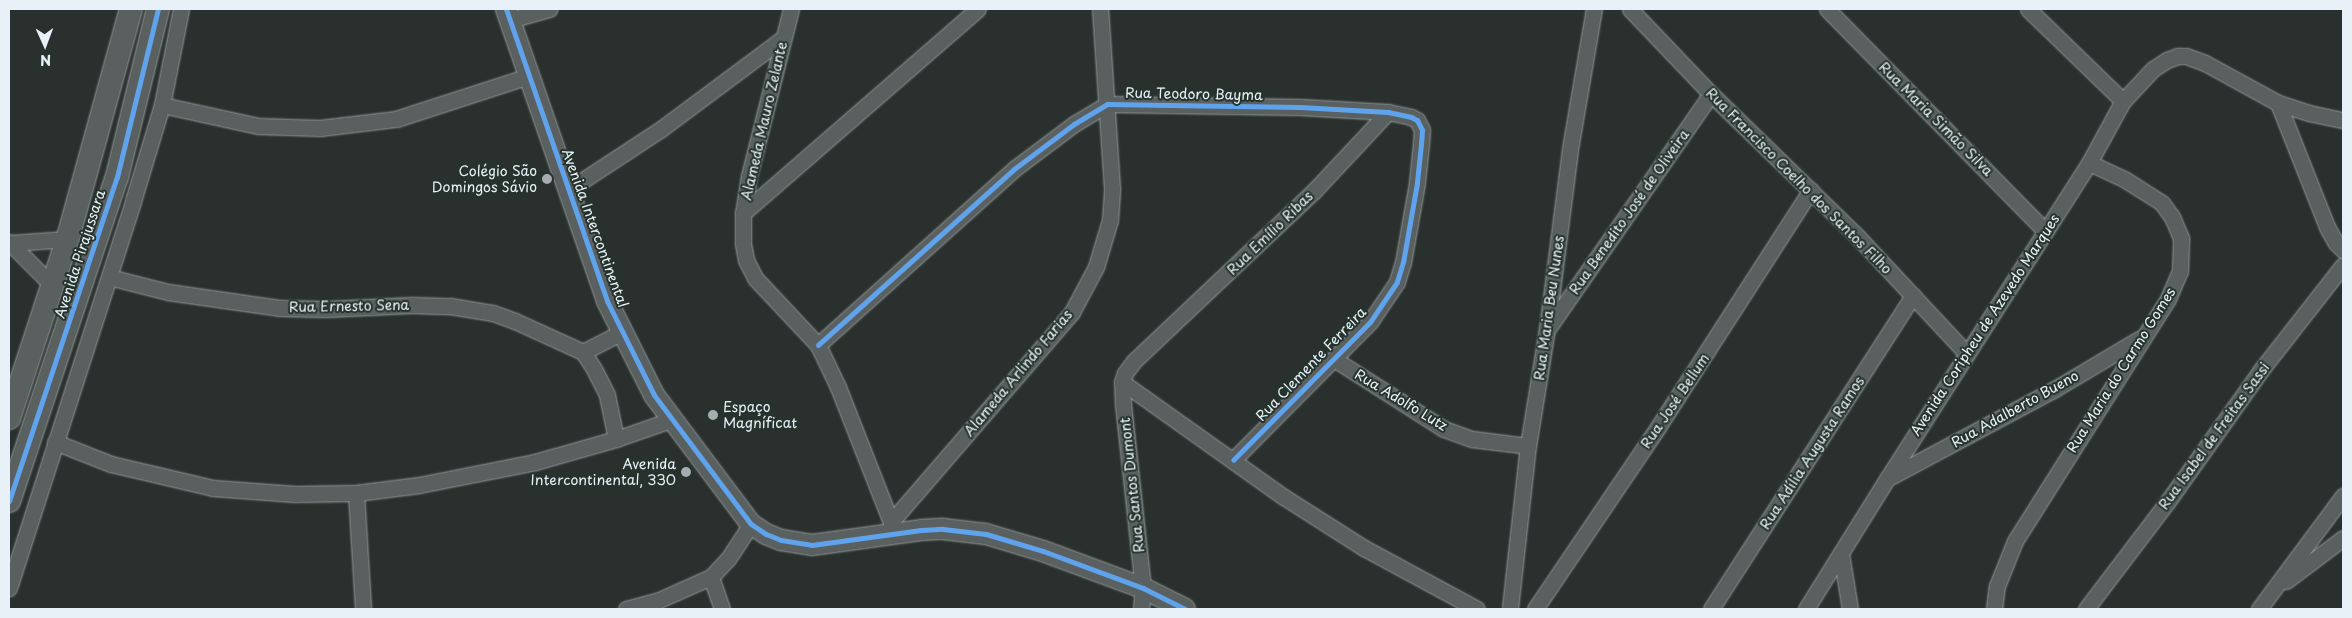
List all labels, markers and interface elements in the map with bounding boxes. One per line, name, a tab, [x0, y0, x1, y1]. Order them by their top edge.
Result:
north arrow	[20, 20, 70, 70]
street label: Alameda Mauro Zelante	[738, 40, 790, 202]
text: N	[40, 50, 51, 71]
street label: Rua Maria Simão Silva	[1875, 58, 1997, 180]
street label: Rua Teodoro Bayma	[1125, 84, 1263, 104]
street label: Rua Francisco Coelho dos Santos Filho	[1702, 84, 1896, 278]
street label: Rua Benedito José de Oliveira	[1565, 125, 1693, 299]
street label: Avenida Intercontinental	[559, 147, 631, 309]
place label: Colégio São Domingos Sávio	[431, 163, 537, 196]
marker: Colégio São Domingos Sávio	[541, 173, 553, 185]
street label: Rua Emílio Ribas	[1223, 187, 1317, 279]
street label: Avenida Pirajussara	[51, 188, 109, 320]
street label: Avenida Coripheu de Azevedo Marques	[1907, 211, 2063, 439]
street label: Rua Maria Beu Nunes	[1530, 234, 1568, 382]
street label: Rua Maria do Carmo Gomes	[2063, 284, 2179, 456]
street label: Rua Ernesto Sena	[288, 297, 410, 315]
street label: Rua Clemente Ferreira	[1251, 303, 1371, 425]
street label: Alameda Arlindo Farias	[960, 307, 1076, 439]
street label: Rua José Bellum	[1637, 350, 1713, 452]
street label: Rua Isabel de Freitas Sassi	[2154, 358, 2274, 514]
street label: Rua Adolfo Lutz	[1351, 365, 1451, 435]
street label: Rua Adalberto Bueno	[1947, 366, 2083, 452]
street label: Rua Adília Augusta Ramos	[1756, 373, 1868, 533]
place label: Espaço Magníficat	[723, 399, 797, 432]
marker: Espaço Magníficat	[707, 409, 719, 421]
street label: Rua Santos Dumont	[1117, 416, 1147, 554]
place label: Avenida Intercontinental, 330	[530, 456, 676, 488]
marker: Avenida Intercontinental, 330	[680, 466, 692, 478]

